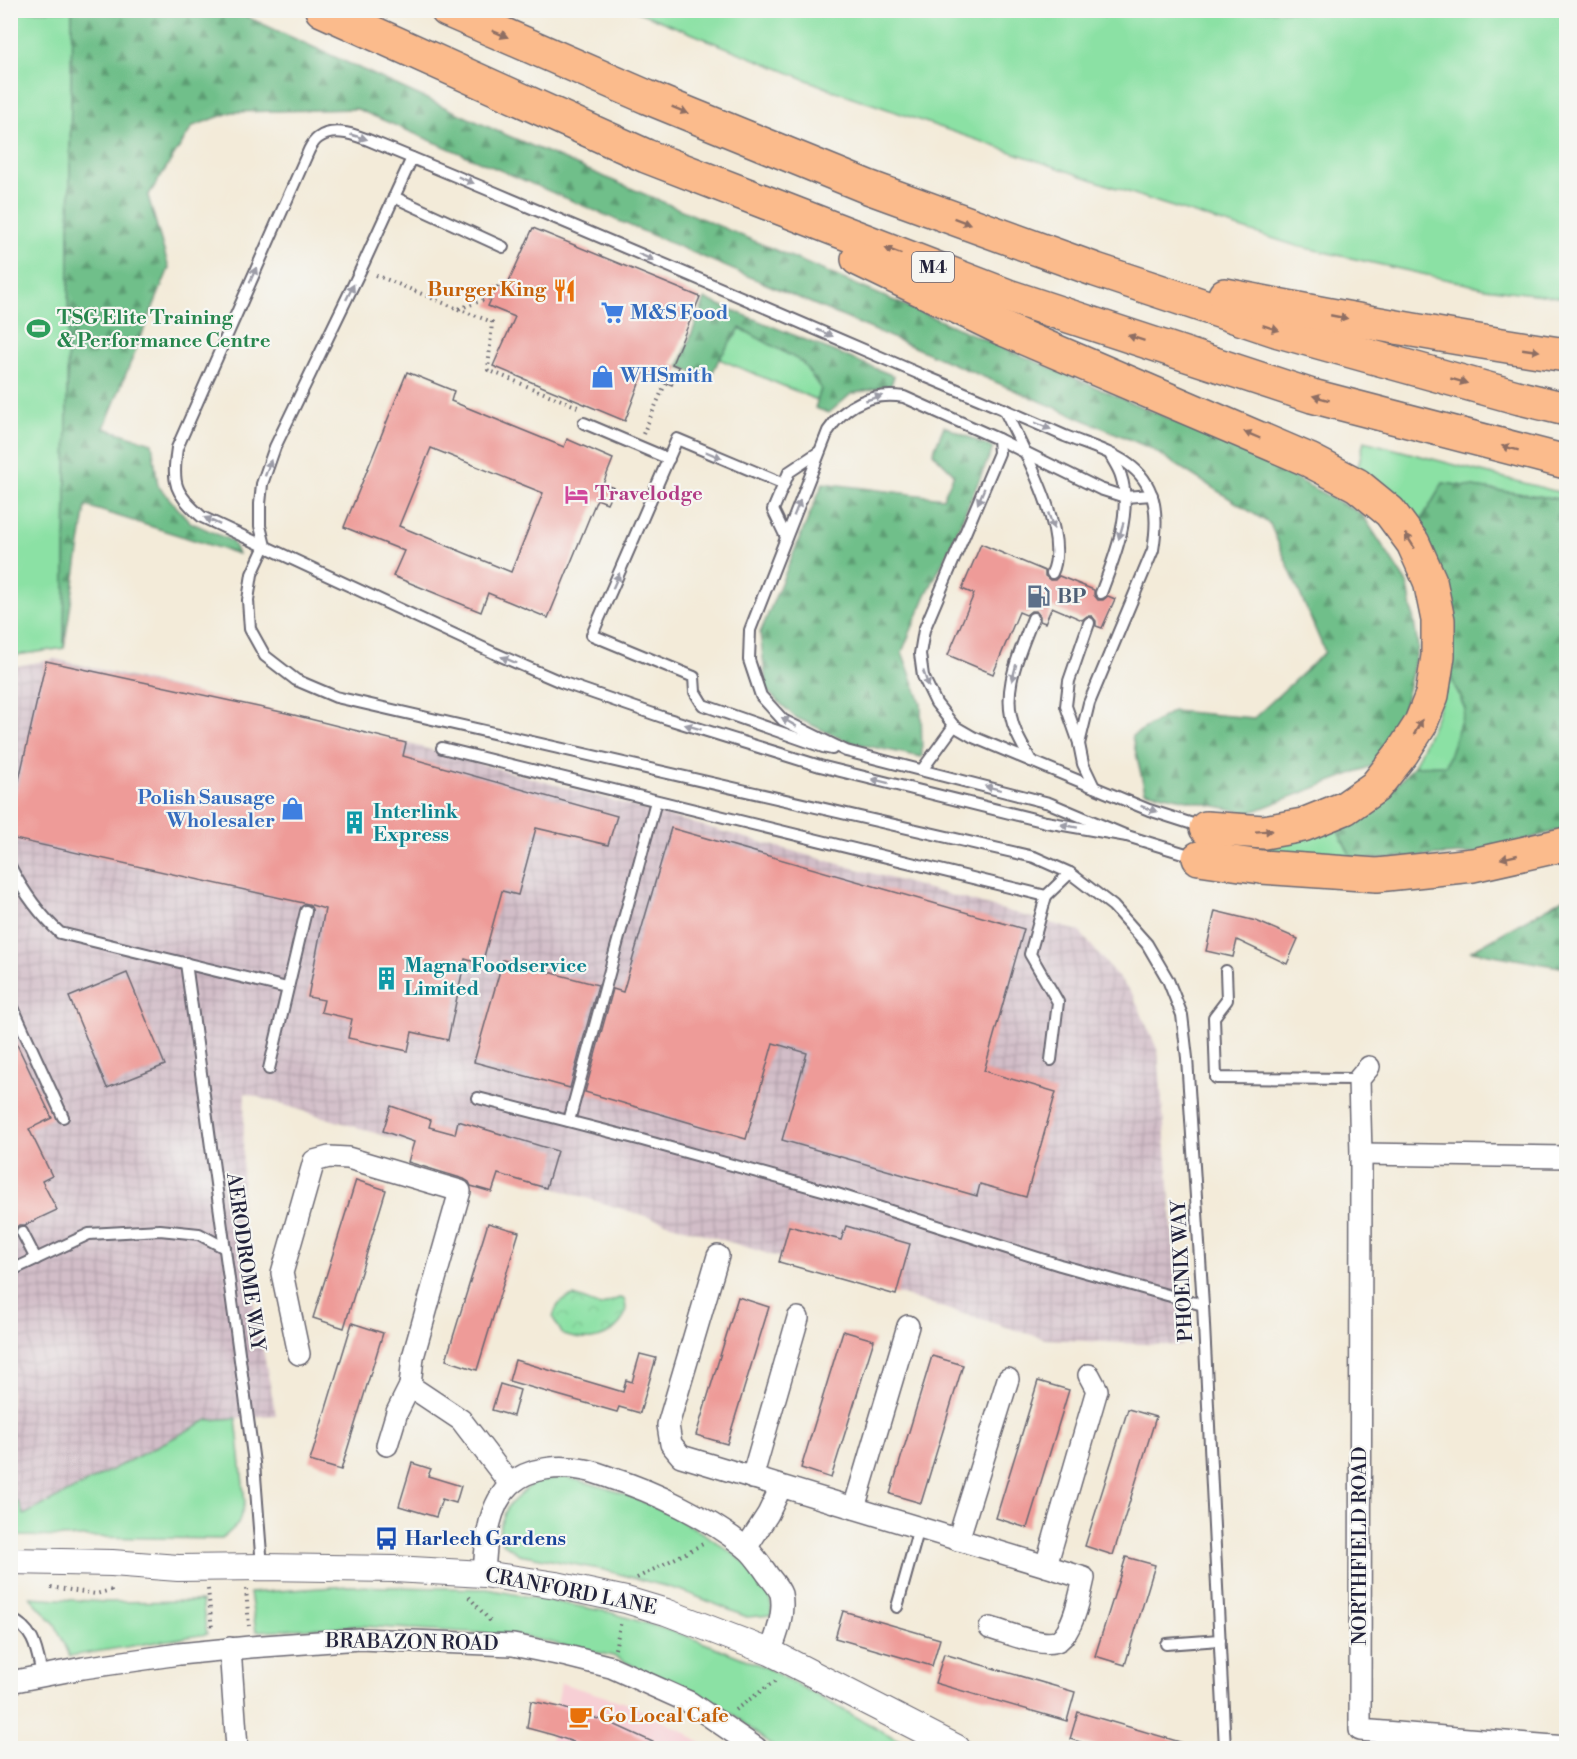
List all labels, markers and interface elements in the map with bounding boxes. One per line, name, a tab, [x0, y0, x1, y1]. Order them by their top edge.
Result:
one-way arrow	[492, 29, 510, 39]
one-way arrow	[671, 105, 689, 115]
one-way arrow	[350, 133, 368, 142]
one-way arrow	[458, 176, 475, 185]
one-way arrow	[953, 216, 971, 226]
one-way arrow	[884, 246, 902, 255]
one-way arrow	[637, 252, 655, 262]
road number: M4	[912, 252, 954, 282]
one-way arrow	[248, 266, 258, 284]
restaurant icon: Burger King	[551, 277, 577, 303]
place label: Burger King	[427, 278, 547, 303]
one-way arrow	[346, 283, 355, 300]
supermarket icon: M&S Food	[599, 300, 625, 326]
place label: M&S Food	[630, 301, 729, 326]
place label: TSG Elite Training & Performance Centre	[57, 306, 271, 354]
one-way arrow	[1330, 313, 1349, 322]
sports icon: TSG Elite Training & Performance Centre	[26, 316, 52, 342]
one-way arrow	[1262, 324, 1280, 334]
one-way arrow	[816, 329, 834, 338]
one-way arrow	[1127, 332, 1145, 342]
one-way arrow	[1522, 345, 1541, 354]
shop icon: WHSmith	[589, 363, 615, 389]
place label: WHSmith	[619, 364, 713, 389]
one-way arrow	[1450, 377, 1468, 387]
one-way arrow	[865, 393, 883, 402]
one-way arrow	[1312, 393, 1330, 402]
one-way arrow	[1034, 422, 1052, 431]
one-way arrow	[1242, 430, 1260, 440]
one-way arrow	[1500, 443, 1518, 452]
one-way arrow	[706, 450, 724, 460]
one-way arrow	[263, 459, 273, 477]
hotel icon: Travelodge	[564, 481, 590, 507]
place label: Travelodge	[595, 482, 703, 507]
one-way arrow	[976, 488, 986, 506]
one-way arrow	[792, 499, 802, 517]
one-way arrow	[1047, 512, 1057, 530]
one-way arrow	[203, 517, 220, 526]
one-way arrow	[1116, 522, 1125, 540]
one-way arrow	[1405, 533, 1416, 549]
one-way arrow	[611, 572, 621, 590]
fuel station icon: BP	[1026, 584, 1052, 610]
place label: BP	[1057, 585, 1086, 610]
one-way arrow	[500, 655, 518, 665]
one-way arrow	[1008, 664, 1018, 682]
one-way arrow	[921, 670, 931, 688]
one-way arrow	[781, 717, 797, 728]
one-way arrow	[1413, 718, 1423, 735]
one-way arrow	[683, 722, 701, 731]
one-way arrow	[871, 775, 889, 785]
one-way arrow	[984, 783, 1002, 793]
place label: Polish Sausage Wholesaler	[137, 786, 275, 834]
shop icon: Polish Sausage Wholesaler	[280, 796, 306, 822]
place label: Interlink Express	[373, 800, 459, 848]
one-way arrow	[1140, 804, 1158, 814]
building icon: Interlink Express	[342, 810, 368, 836]
one-way arrow	[1060, 822, 1079, 831]
one-way arrow	[1255, 826, 1274, 836]
one-way arrow	[1500, 852, 1519, 862]
place label: Magna Foodservice Limited	[404, 954, 587, 1002]
building icon: Magna Foodservice Limited	[373, 965, 399, 991]
street label: AERODROME WAY	[220, 1170, 270, 1354]
street label: PHOENIX WAY	[1167, 1199, 1199, 1343]
street label: NORTHFIELD ROAD	[1348, 1446, 1373, 1646]
bus stop icon: Harlech Gardens	[374, 1526, 400, 1552]
place label: Harlech Gardens	[405, 1527, 566, 1552]
street label: CRANFORD LANE	[483, 1563, 659, 1621]
street label: BRABAZON ROAD	[324, 1629, 499, 1657]
cafe icon: Go Local Cafe	[568, 1703, 594, 1729]
place label: Go Local Cafe	[599, 1704, 729, 1729]

